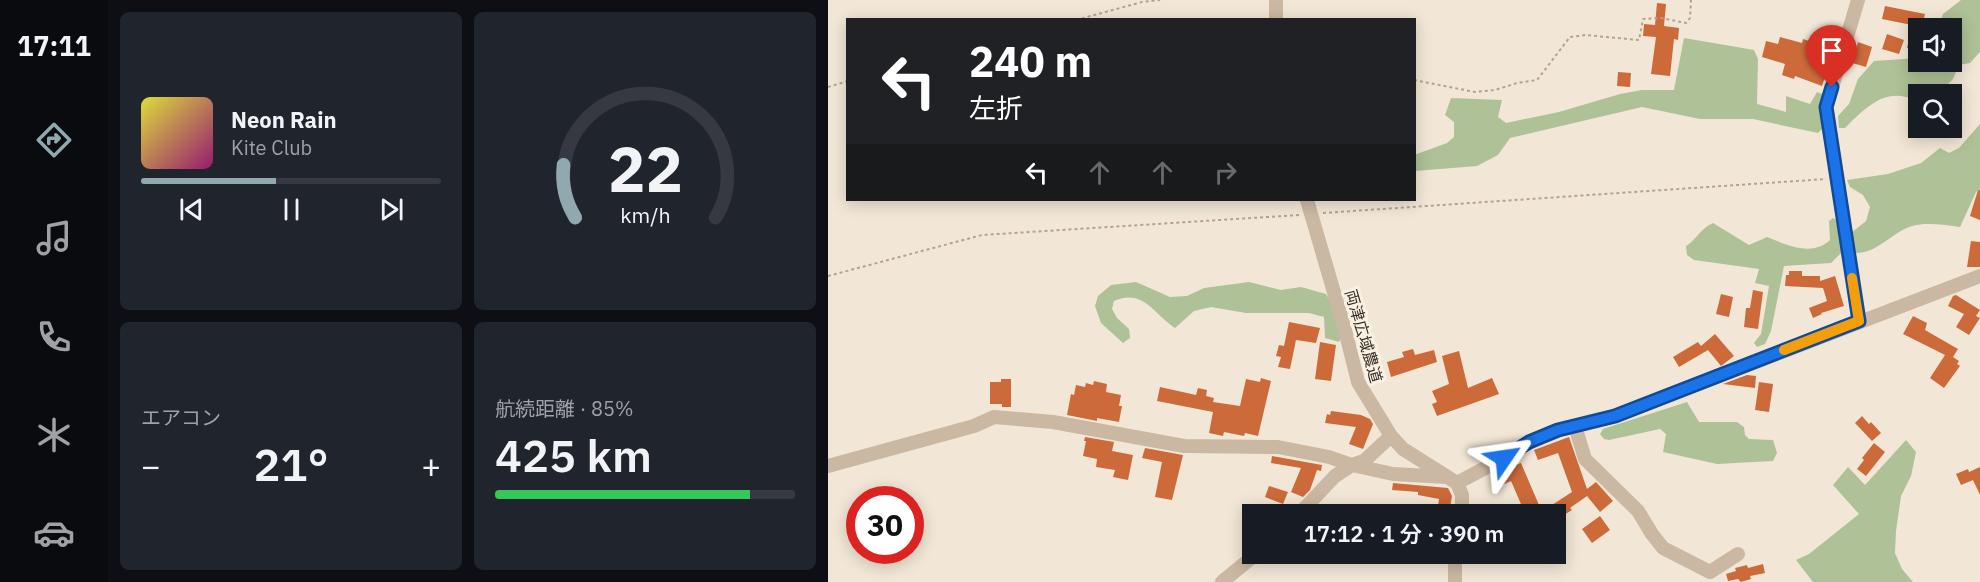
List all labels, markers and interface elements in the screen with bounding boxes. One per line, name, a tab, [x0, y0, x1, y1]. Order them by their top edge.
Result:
map controls	[1908, 18, 1962, 138]
button: sound	[1908, 18, 1962, 72]
pin	[1806, 25, 1857, 87]
text: 17:11	[17, 28, 91, 63]
text: 240 m	[969, 34, 1092, 89]
icon: arrive	[1815, 34, 1848, 67]
icon: left	[870, 42, 948, 120]
button: search	[1908, 84, 1962, 138]
text: 左折	[969, 90, 1023, 125]
text: Neon Rain	[231, 105, 337, 134]
icon: directions	[33, 119, 75, 161]
text: 22	[608, 128, 682, 209]
text: Kite Club	[231, 134, 312, 161]
icon: left	[1020, 156, 1053, 189]
icon: ahead	[1083, 156, 1116, 189]
icon: ahead	[1146, 156, 1179, 189]
icon: right	[1209, 156, 1242, 189]
icon: previous	[175, 193, 208, 226]
icon: pause	[275, 193, 308, 226]
icon: next	[375, 193, 408, 226]
text: km/h	[620, 202, 670, 230]
icon: music	[33, 217, 75, 259]
street label: 両津広域農道	[1341, 287, 1387, 385]
icon: phone	[33, 316, 75, 358]
text: 航続距離 · 85%	[495, 395, 634, 422]
text: エアコン	[141, 404, 221, 431]
icon: climate	[33, 414, 75, 456]
text: 425 km	[495, 426, 652, 484]
position arrow	[1472, 426, 1536, 490]
text: 21°	[253, 435, 329, 493]
text: −	[141, 444, 161, 487]
text: +	[421, 444, 441, 487]
speed limit sign: 30	[846, 486, 924, 564]
icon: car	[33, 512, 75, 554]
text: 17:12 · 1 分 · 390 m	[1304, 519, 1504, 548]

